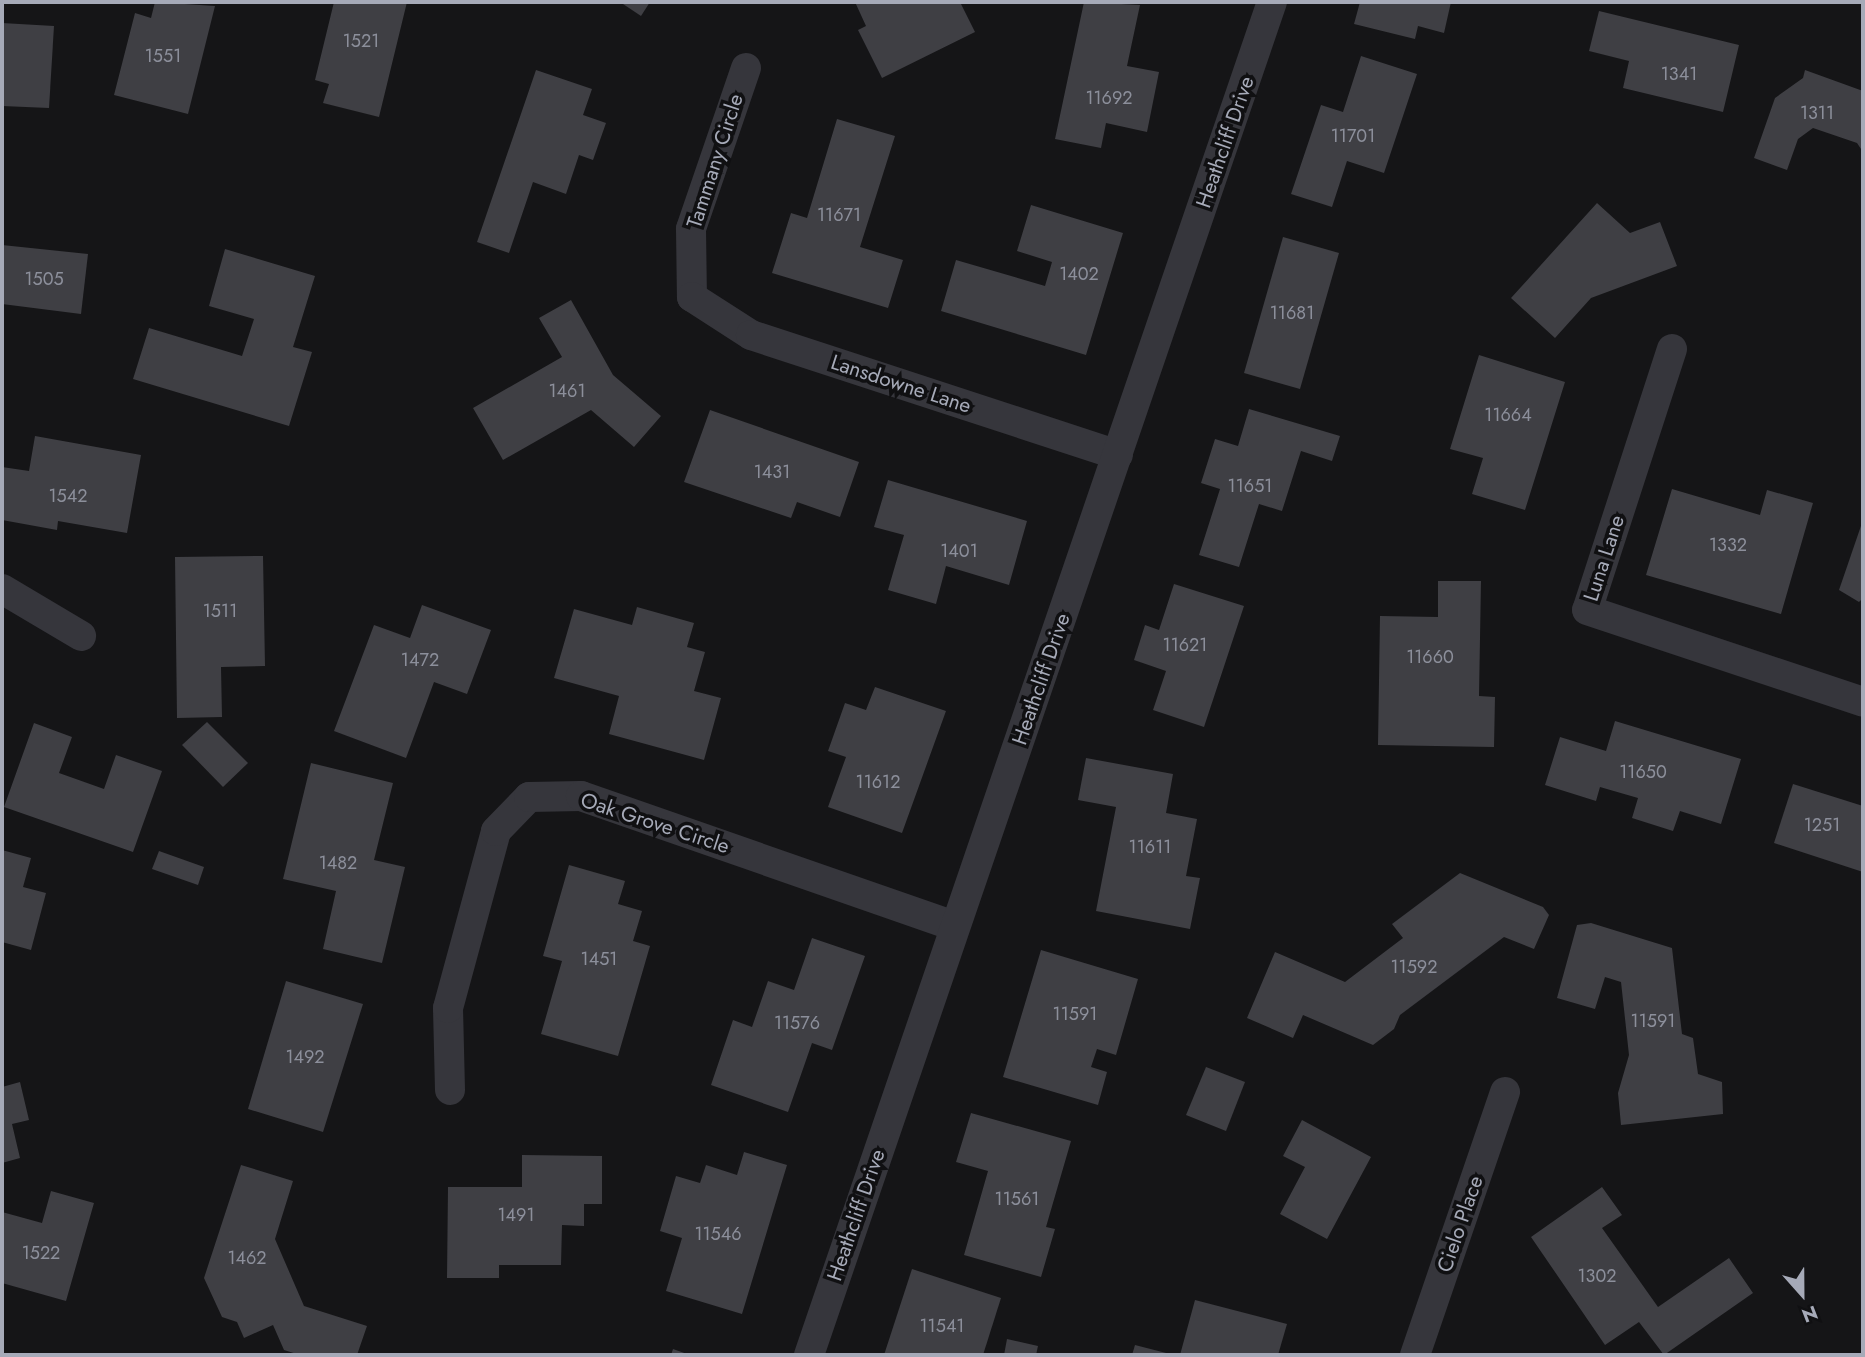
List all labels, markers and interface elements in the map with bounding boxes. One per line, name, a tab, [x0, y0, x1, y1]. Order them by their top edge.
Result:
house number: 1521	[343, 30, 379, 52]
house number: 1551	[145, 45, 181, 67]
house number: 1341	[1661, 63, 1697, 85]
street label: Heathcliff Drive	[1191, 73, 1259, 211]
house number: 11692	[1085, 87, 1133, 109]
street label: Tammany Circle	[681, 91, 749, 231]
house number: 1311	[1800, 102, 1834, 124]
house number: 11701	[1331, 125, 1375, 147]
house number: 11671	[817, 204, 861, 226]
house number: 1402	[1059, 263, 1099, 285]
house number: 1505	[24, 268, 64, 290]
house number: 11681	[1270, 302, 1314, 324]
street label: Lansdowne Lane	[828, 349, 974, 419]
house number: 1461	[548, 380, 586, 402]
house number: 11664	[1484, 404, 1532, 426]
house number: 1431	[754, 461, 790, 483]
house number: 11651	[1228, 475, 1272, 497]
house number: 1542	[49, 485, 87, 507]
street label: Luna Lane	[1578, 512, 1630, 604]
house number: 1332	[1709, 534, 1747, 556]
house number: 1401	[940, 540, 978, 562]
house number: 1511	[203, 600, 237, 622]
street label: Heathcliff Drive	[1007, 610, 1075, 748]
house number: 11621	[1163, 634, 1207, 656]
house number: 11660	[1406, 646, 1454, 668]
house number: 1472	[401, 649, 439, 671]
house number: 11650	[1619, 761, 1667, 783]
house number: 11612	[856, 771, 900, 793]
street label: Oak Grove Circle	[577, 787, 733, 859]
house number: 1251	[1804, 814, 1840, 836]
house number: 11611	[1129, 836, 1171, 858]
house number: 1482	[319, 852, 357, 874]
house number: 1451	[581, 948, 617, 970]
house number: 11592	[1391, 956, 1437, 978]
house number: 11591	[1053, 1003, 1097, 1025]
house number: 11591	[1631, 1010, 1675, 1032]
house number: 11576	[774, 1012, 820, 1034]
house number: 1492	[285, 1046, 325, 1068]
street label: Heathcliff Drive	[822, 1146, 890, 1284]
street label: Cielo Place	[1432, 1172, 1488, 1276]
house number: 11561	[995, 1188, 1039, 1210]
house number: 1491	[497, 1204, 535, 1226]
house number: 11546	[694, 1223, 742, 1245]
house number: 1522	[22, 1242, 60, 1264]
house number: 1462	[227, 1247, 267, 1269]
north arrow	[1767, 1259, 1837, 1329]
house number: 1302	[1578, 1265, 1616, 1287]
text: N	[1798, 1299, 1822, 1329]
house number: 11541	[920, 1315, 964, 1337]

